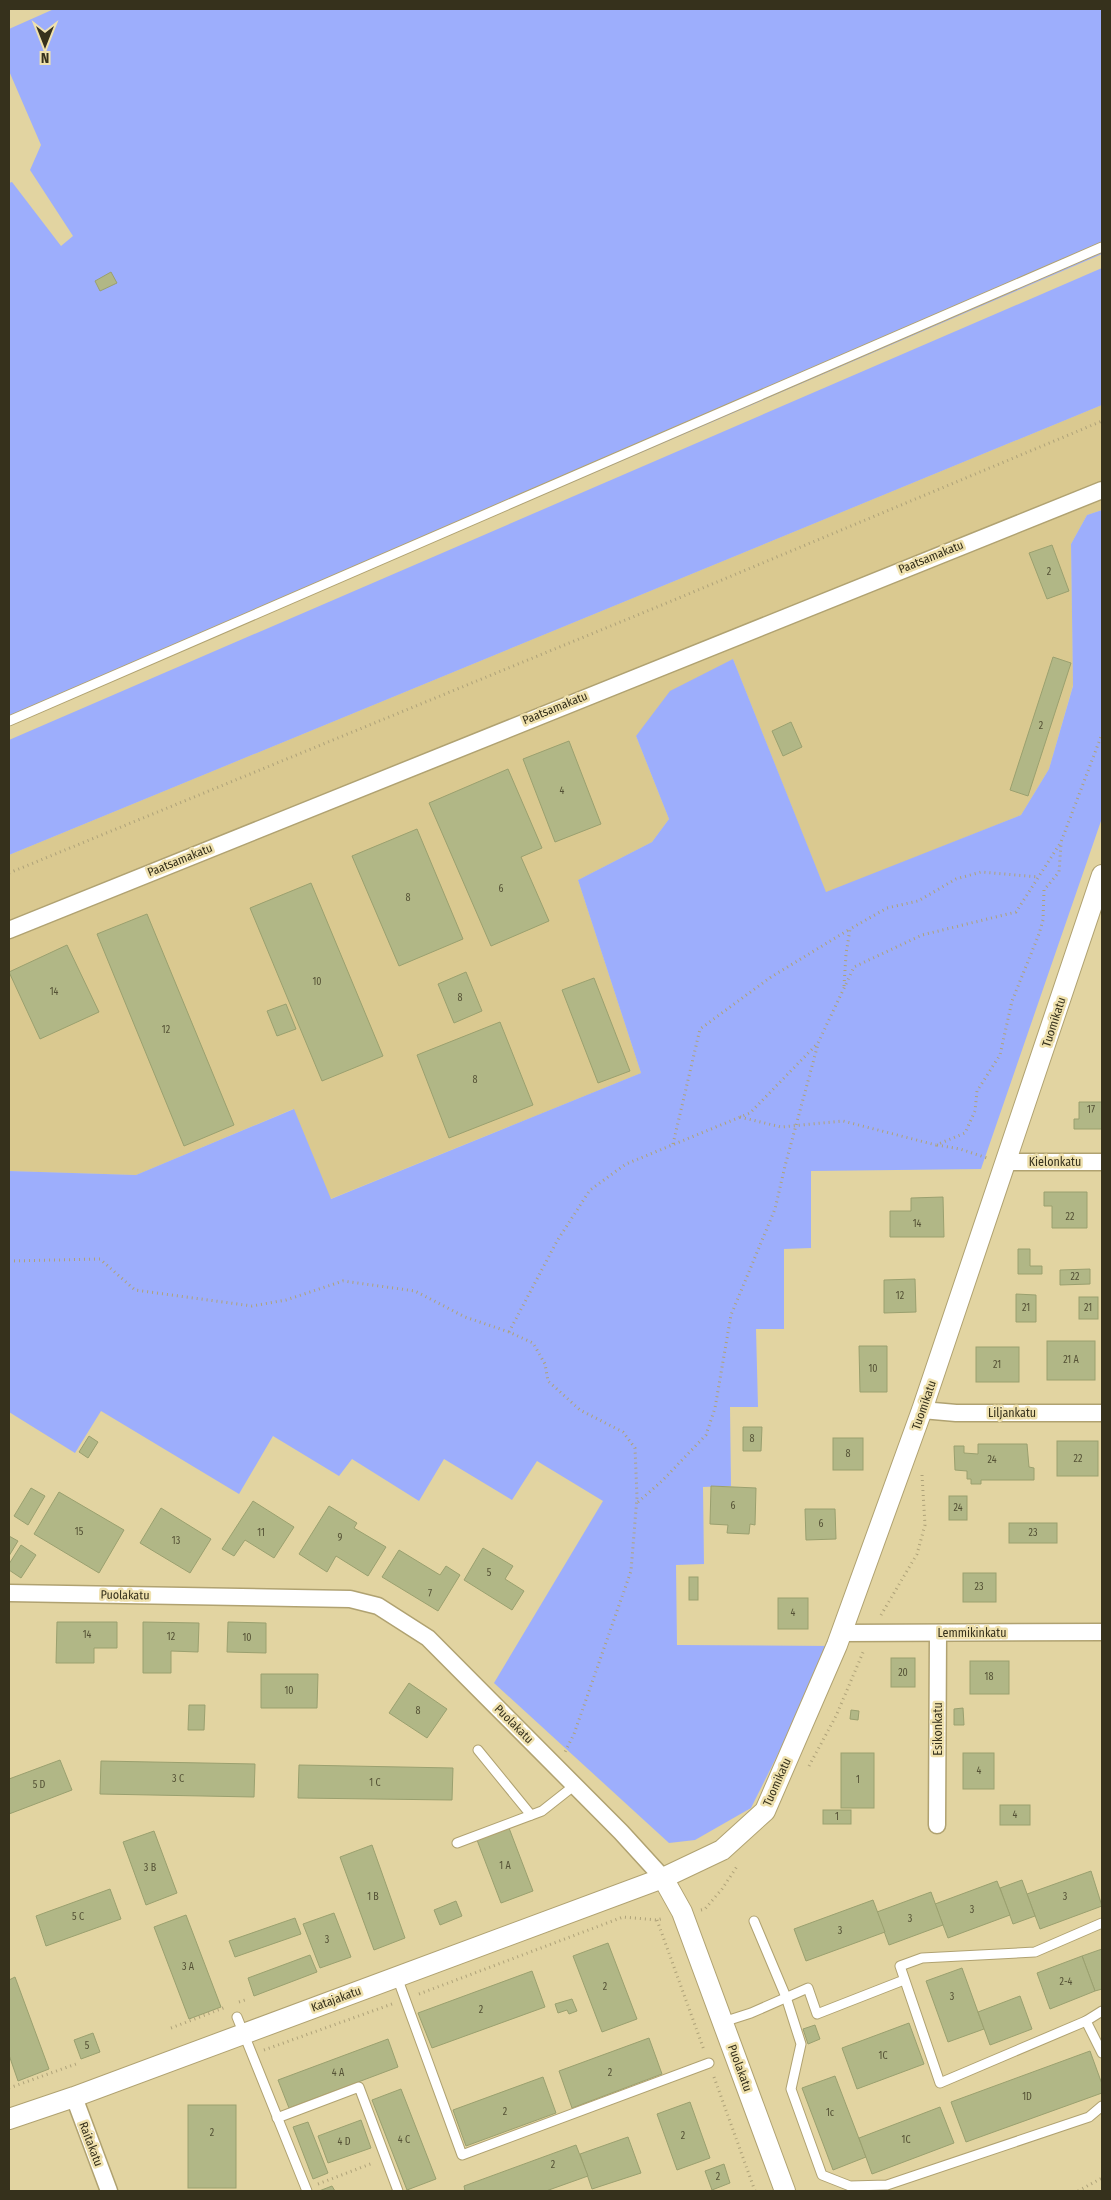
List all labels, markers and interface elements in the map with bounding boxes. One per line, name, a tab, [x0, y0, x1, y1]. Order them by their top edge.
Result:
north arrow	[20, 20, 70, 70]
text: N	[41, 49, 49, 66]
street label: Paatsamakatu	[896, 538, 966, 576]
house number: 2	[1047, 566, 1052, 578]
street label: Paatsamakatu	[520, 689, 590, 727]
house number: 2	[1039, 720, 1044, 732]
house number: 4	[560, 785, 565, 797]
street label: Paatsamakatu	[145, 841, 215, 879]
house number: 6	[499, 883, 504, 895]
house number: 8	[406, 892, 411, 904]
house number: 10	[312, 976, 322, 988]
house number: 14	[50, 986, 59, 998]
house number: 8	[458, 992, 463, 1004]
street label: Tuomikatu	[1039, 995, 1069, 1049]
house number: 12	[162, 1024, 171, 1036]
house number: 8	[473, 1074, 478, 1086]
house number: 17	[1087, 1104, 1095, 1116]
street label: Kielonkatu	[1029, 1155, 1081, 1169]
house number: 22	[1066, 1211, 1075, 1223]
house number: 14	[913, 1218, 922, 1230]
house number: 22	[1071, 1271, 1080, 1283]
house number: 12	[896, 1290, 905, 1302]
house number: 21	[1022, 1302, 1030, 1314]
house number: 21	[1084, 1302, 1092, 1314]
house number: 21 A	[1063, 1354, 1080, 1366]
house number: 21	[993, 1359, 1001, 1371]
house number: 10	[868, 1363, 878, 1375]
street label: Tuomikatu	[909, 1378, 939, 1432]
street label: Liljankatu	[988, 1406, 1036, 1420]
house number: 8	[750, 1433, 755, 1445]
house number: 8	[846, 1448, 851, 1460]
house number: 22	[1074, 1453, 1083, 1465]
house number: 24	[987, 1454, 997, 1466]
house number: 6	[731, 1500, 736, 1512]
house number: 24	[953, 1502, 963, 1514]
house number: 6	[819, 1518, 824, 1530]
house number: 15	[75, 1526, 84, 1538]
house number: 11	[257, 1527, 265, 1539]
house number: 23	[1029, 1527, 1038, 1539]
house number: 9	[338, 1532, 343, 1544]
house number: 13	[172, 1535, 181, 1547]
house number: 5	[487, 1567, 492, 1579]
house number: 23	[975, 1581, 984, 1593]
street label: Puolakatu	[100, 1588, 150, 1602]
house number: 7	[428, 1588, 432, 1600]
house number: 4	[791, 1607, 796, 1619]
street label: Lemmikinkatu	[938, 1626, 1006, 1640]
house number: 14	[83, 1629, 92, 1641]
house number: 12	[167, 1631, 176, 1643]
house number: 10	[242, 1632, 252, 1644]
house number: 20	[898, 1667, 908, 1679]
house number: 18	[985, 1671, 993, 1683]
house number: 10	[284, 1685, 294, 1697]
street label: Puolakatu	[492, 1702, 536, 1746]
street label: Esikonkatu	[931, 1702, 945, 1756]
house number: 8	[416, 1705, 421, 1717]
street label: Tuomikatu	[760, 1756, 794, 1808]
house number: 4	[977, 1765, 982, 1777]
house number: 3 C	[172, 1773, 184, 1785]
house number: 1	[856, 1774, 860, 1786]
house number: 1 C	[369, 1777, 381, 1789]
house number: 5 D	[33, 1779, 46, 1791]
house number: 4	[1013, 1809, 1018, 1821]
house number: 1	[835, 1811, 839, 1823]
house number: 1 A	[499, 1860, 511, 1872]
house number: 3 B	[144, 1862, 157, 1874]
house number: 1 B	[367, 1891, 379, 1903]
house number: 3	[1063, 1891, 1068, 1903]
house number: 3	[970, 1904, 975, 1916]
house number: 5 C	[72, 1911, 84, 1923]
house number: 3	[908, 1913, 913, 1925]
house number: 3	[838, 1925, 843, 1937]
house number: 3	[325, 1934, 330, 1946]
house number: 3 A	[182, 1961, 195, 1973]
house number: 2-4	[1060, 1976, 1073, 1988]
house number: 2	[603, 1981, 608, 1993]
street label: Katajakatu	[309, 1984, 363, 2014]
house number: 3	[950, 1991, 955, 2003]
house number: 2	[479, 2004, 484, 2016]
house number: 5	[85, 2040, 90, 2052]
street label: Puolakatu	[725, 2043, 755, 2093]
house number: 1C	[879, 2050, 887, 2062]
house number: 4 A	[332, 2067, 345, 2079]
house number: 2	[608, 2067, 613, 2079]
house number: 1D	[1022, 2091, 1032, 2103]
house number: 2	[503, 2106, 508, 2118]
house number: 1c	[826, 2107, 835, 2119]
street label: Raitakatu	[76, 2120, 106, 2168]
house number: 2	[210, 2127, 215, 2139]
house number: 2	[681, 2130, 686, 2142]
house number: 4 C	[398, 2134, 410, 2146]
house number: 1C	[902, 2134, 910, 2146]
house number: 4 D	[338, 2136, 351, 2148]
house number: 2	[551, 2159, 556, 2171]
house number: 2	[716, 2171, 721, 2183]

